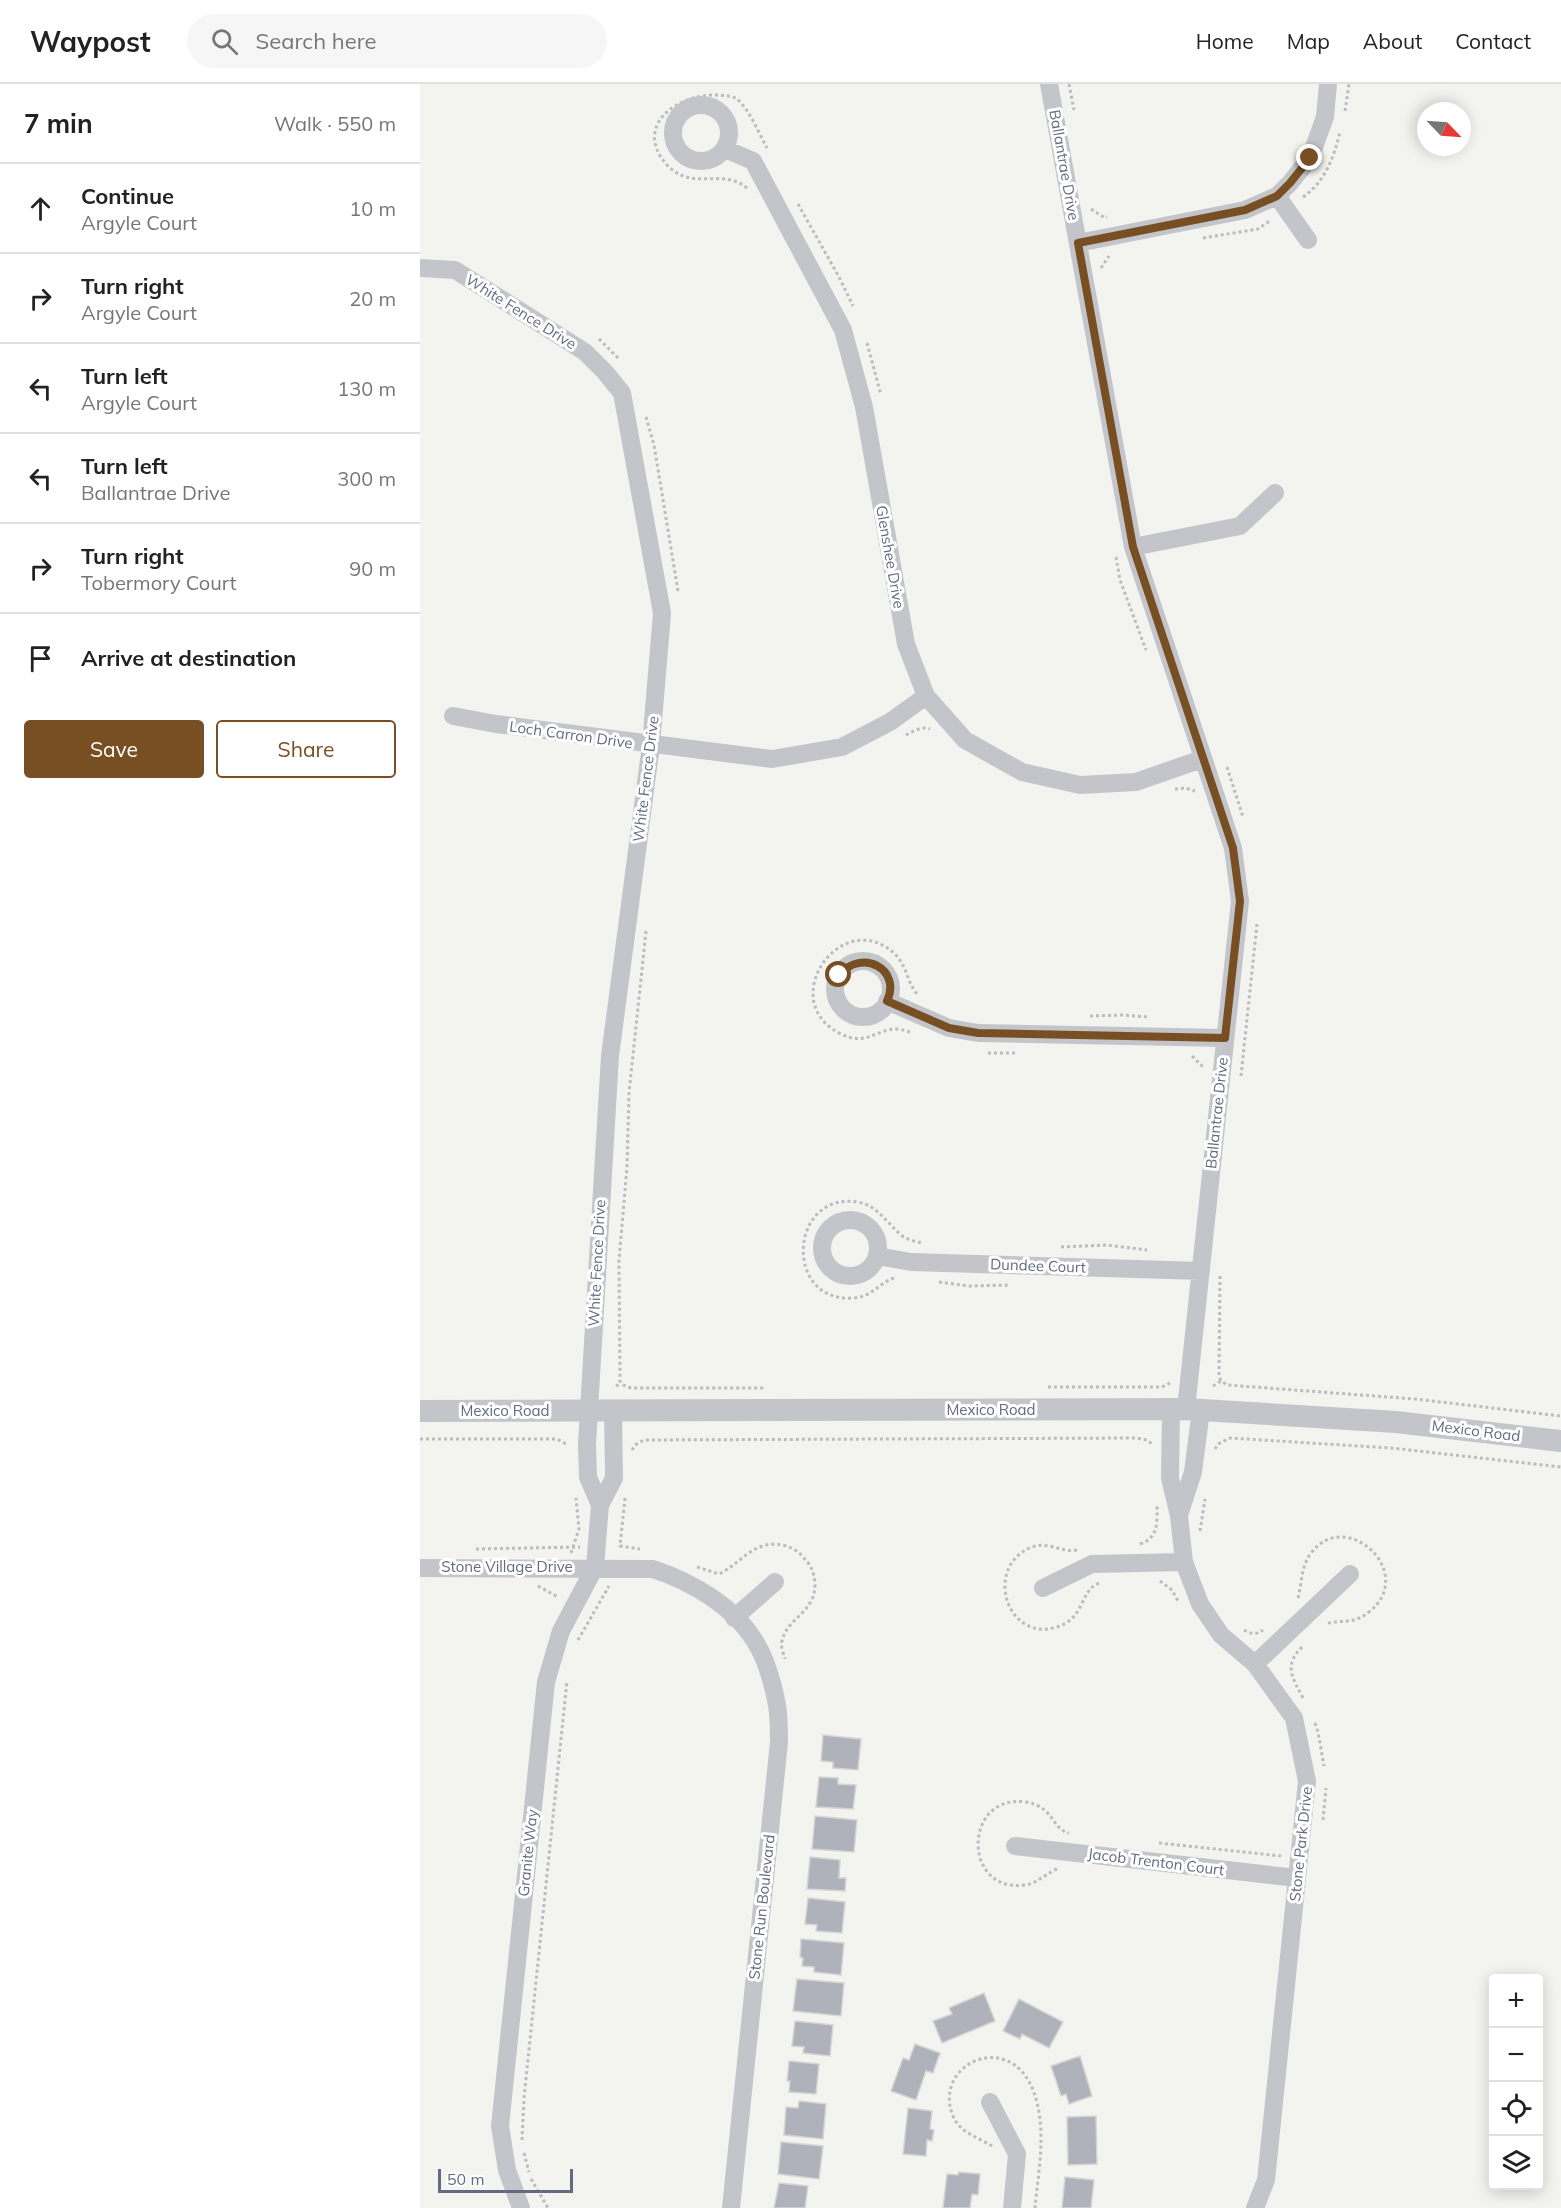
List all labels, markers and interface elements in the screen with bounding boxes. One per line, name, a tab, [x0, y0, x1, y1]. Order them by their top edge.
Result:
search box	[187, 14, 607, 68]
text: Waypost	[30, 24, 151, 59]
icon: search	[208, 25, 241, 58]
text: Search here	[256, 27, 377, 55]
text: Home	[1196, 28, 1254, 54]
text: Map	[1287, 28, 1330, 54]
text: About	[1363, 28, 1422, 54]
text: Contact	[1455, 28, 1531, 54]
north arrow	[1417, 102, 1471, 156]
text: 7 min	[24, 107, 93, 140]
street label: Ballantrae Drive	[1045, 108, 1084, 222]
text: Walk · 550 m	[274, 111, 396, 136]
route end	[1296, 144, 1322, 170]
text: Continue	[81, 182, 174, 210]
icon: ahead	[24, 192, 57, 225]
text: 10 m	[349, 196, 396, 221]
text: Argyle Court	[81, 210, 197, 235]
street label: White Fence Drive	[462, 270, 580, 353]
text: Turn right	[81, 272, 184, 300]
icon: right	[24, 282, 57, 315]
text: 20 m	[349, 286, 396, 311]
text: Argyle Court	[81, 300, 197, 325]
text: Turn left	[81, 362, 168, 390]
icon: left	[24, 372, 57, 405]
text: 130 m	[337, 376, 396, 401]
text: Argyle Court	[81, 390, 197, 415]
text: Turn left	[81, 452, 168, 480]
icon: left	[24, 462, 57, 495]
text: 300 m	[337, 466, 396, 491]
text: Ballantrae Drive	[81, 480, 230, 505]
street label: Glenshee Drive	[872, 504, 909, 610]
text: Turn right	[81, 542, 184, 570]
icon: right	[24, 552, 57, 585]
text: 90 m	[349, 556, 396, 581]
text: Tobermory Court	[81, 570, 237, 595]
icon: arrive	[24, 642, 57, 675]
text: Arrive at destination	[81, 644, 296, 672]
street label: White Fence Drive	[628, 715, 663, 843]
street label: Loch Carron Drive	[508, 716, 634, 753]
button: Save	[24, 720, 204, 778]
button: Share	[216, 720, 396, 778]
route start	[825, 961, 851, 987]
street label: Ballantrae Drive	[1201, 1056, 1232, 1170]
street label: White Fence Drive	[584, 1199, 609, 1327]
street label: Dundee Court	[990, 1254, 1086, 1277]
street label: Mexico Road	[946, 1400, 1036, 1419]
street label: Mexico Road	[460, 1401, 550, 1420]
street label: Mexico Road	[1431, 1416, 1521, 1445]
street label: Stone Village Drive	[441, 1557, 573, 1576]
street label: Stone Park Drive	[1285, 1785, 1316, 1902]
street label: Granite Way	[513, 1808, 542, 1898]
street label: Stone Run Boulevard	[744, 1833, 779, 1980]
street label: Jacob Trenton Court	[1087, 1844, 1225, 1879]
map controls	[1489, 1974, 1543, 2190]
button: +	[1489, 1974, 1543, 2028]
button: −	[1489, 2028, 1543, 2082]
button: locate	[1489, 2082, 1543, 2136]
button: layers	[1489, 2136, 1543, 2190]
scale bar	[438, 2166, 573, 2194]
text: 50 m	[447, 2169, 484, 2189]

